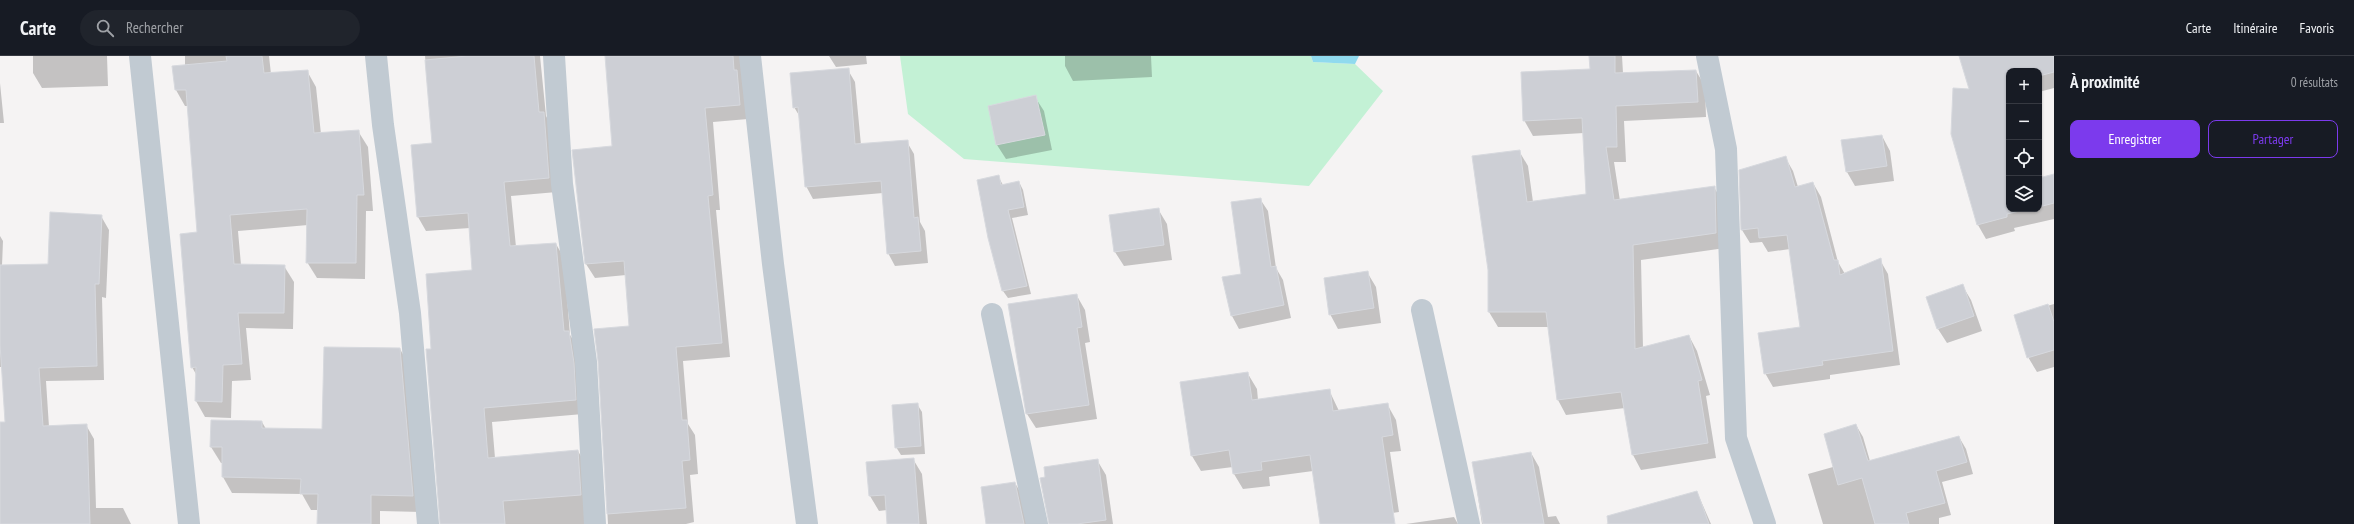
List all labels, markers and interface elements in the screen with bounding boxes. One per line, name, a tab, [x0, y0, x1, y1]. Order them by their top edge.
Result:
search box	[80, 10, 360, 46]
text: Carte	[20, 16, 56, 40]
icon: search	[94, 17, 116, 39]
text: Rechercher	[126, 18, 183, 37]
text: Carte	[2186, 19, 2211, 37]
text: Itinéraire	[2233, 19, 2278, 37]
text: Favoris	[2300, 19, 2334, 37]
map controls	[2006, 68, 2042, 212]
button: +	[2006, 68, 2042, 104]
text: À proximité	[2070, 71, 2140, 93]
text: 0 résultats	[2291, 74, 2338, 91]
button: −	[2006, 104, 2042, 140]
button: Enregistrer	[2070, 120, 2200, 158]
button: Partager	[2208, 120, 2338, 158]
button: locate	[2006, 140, 2042, 176]
button: layers	[2006, 176, 2042, 212]

